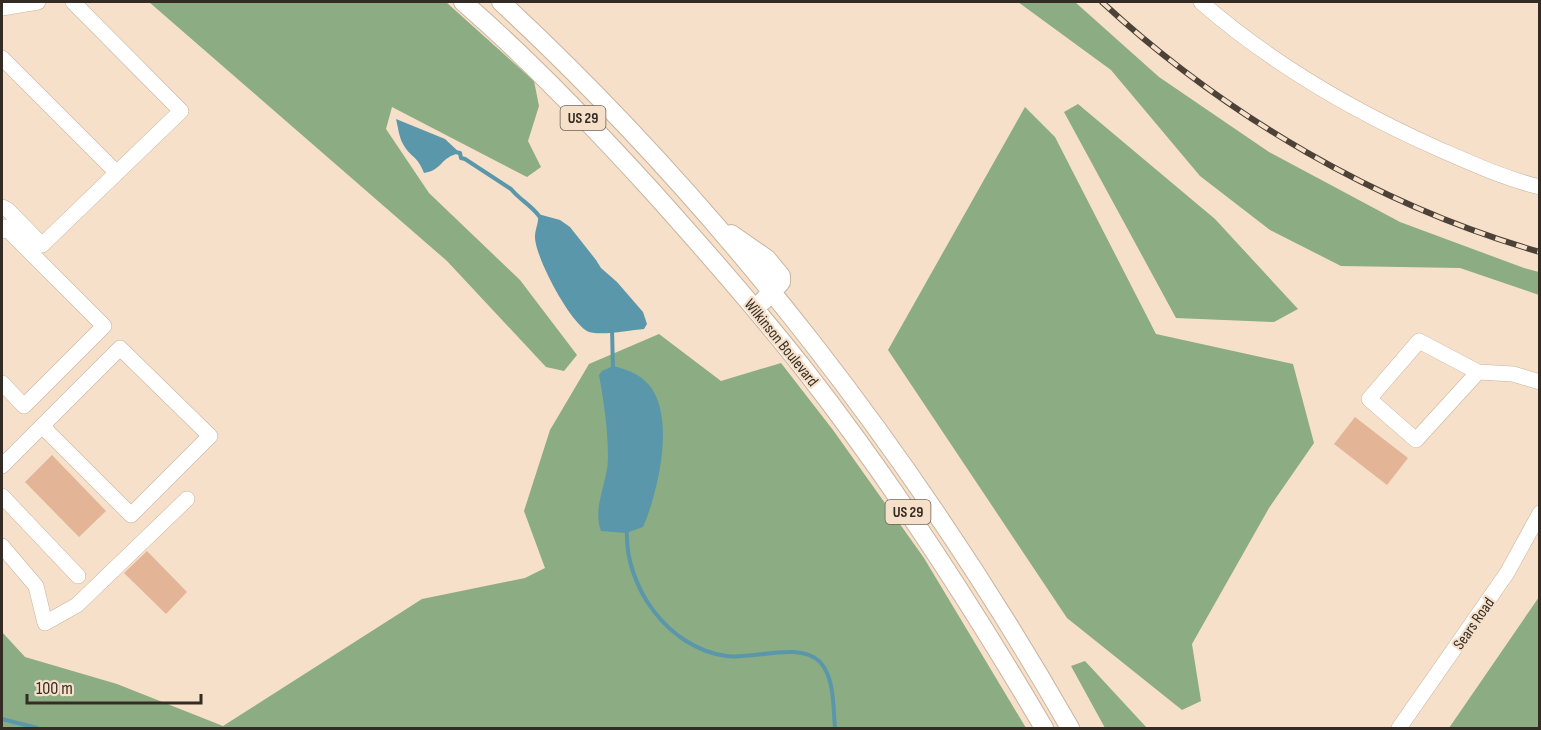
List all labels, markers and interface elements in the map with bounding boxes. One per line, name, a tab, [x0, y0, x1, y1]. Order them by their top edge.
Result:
road number: US 29	[560, 106, 606, 130]
street label: Wilkinson Boulevard	[740, 295, 822, 390]
road number: US 29	[886, 500, 930, 524]
street label: Sears Road	[1450, 594, 1499, 653]
scale bar	[27, 667, 201, 705]
text: 100 m	[36, 678, 73, 699]

